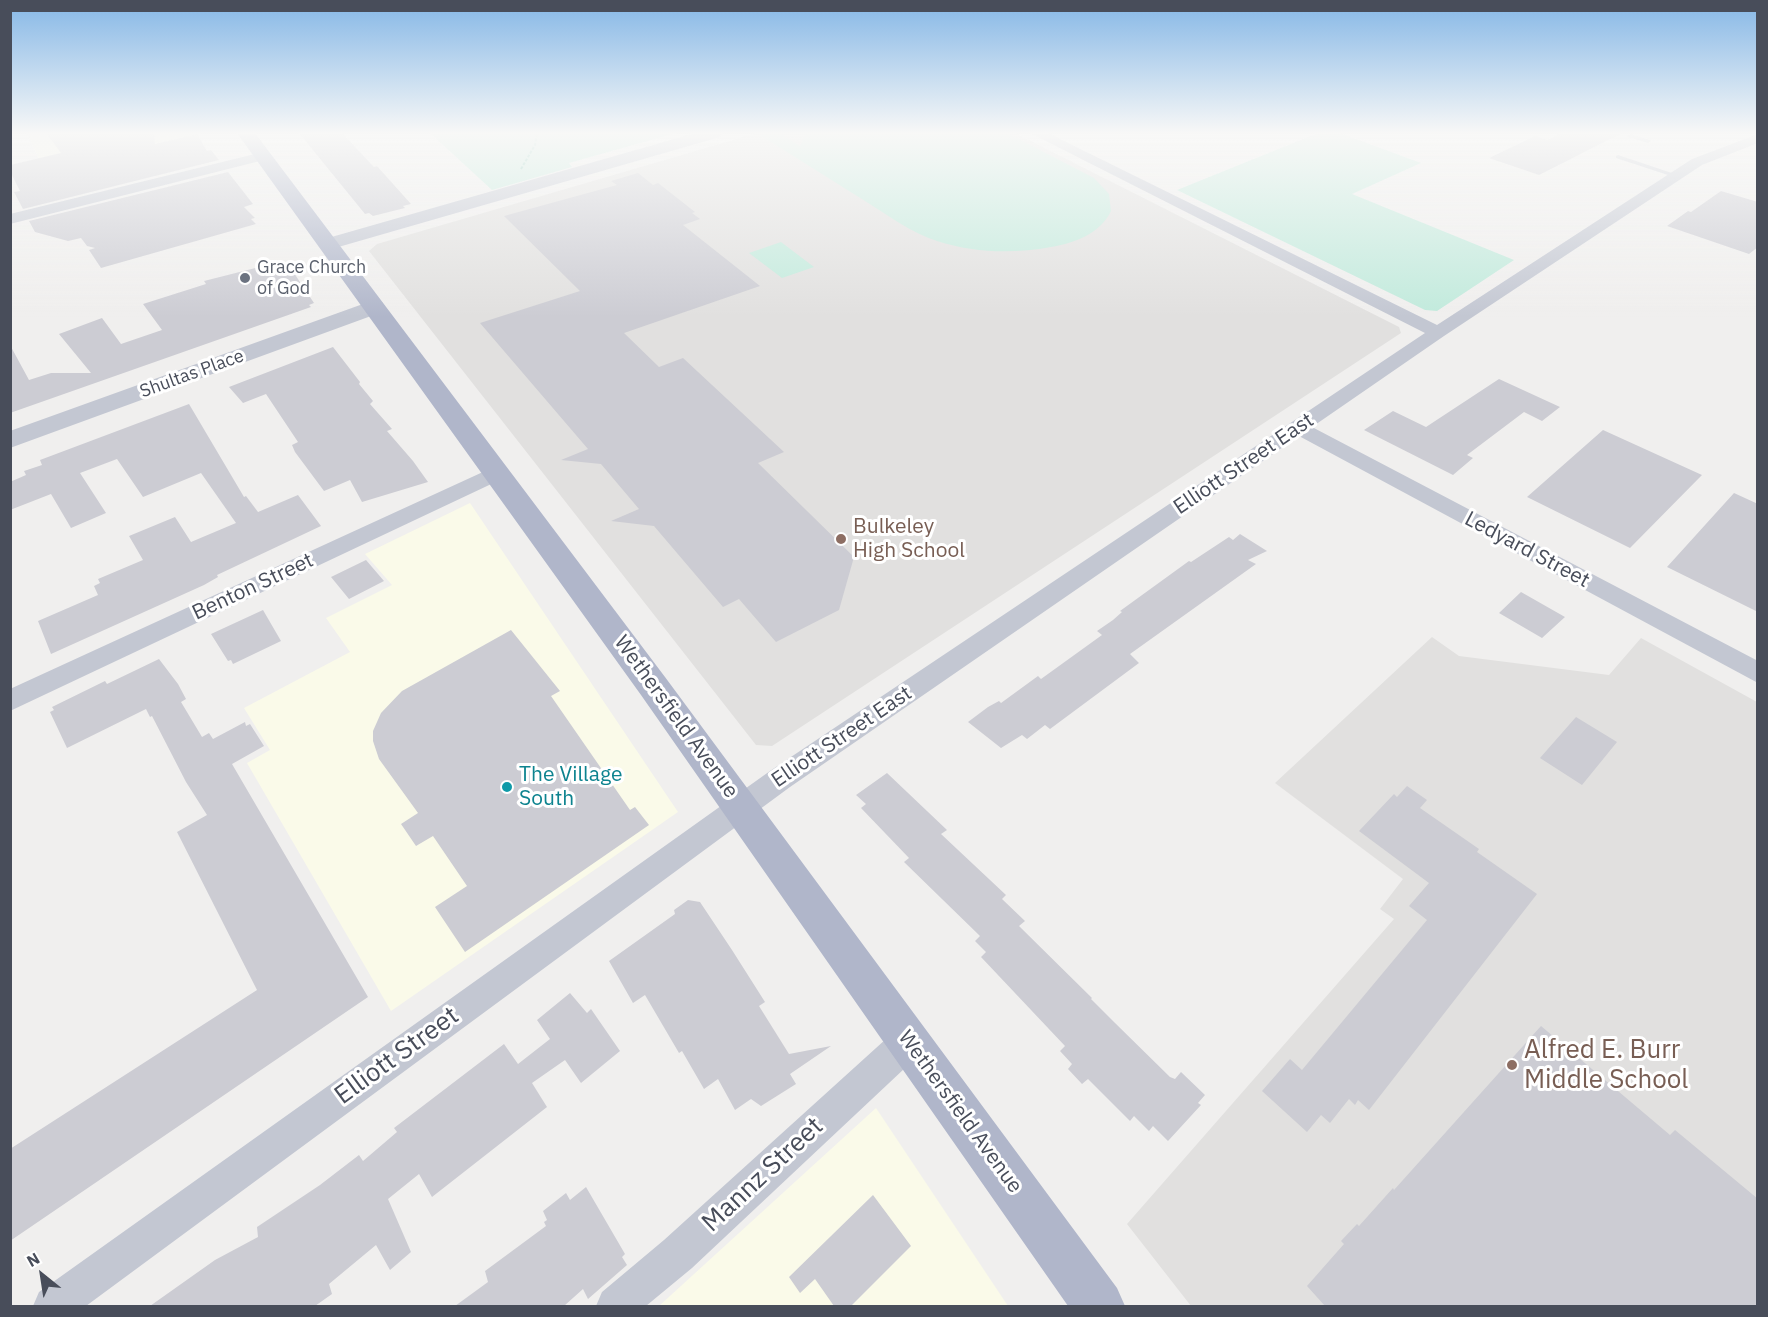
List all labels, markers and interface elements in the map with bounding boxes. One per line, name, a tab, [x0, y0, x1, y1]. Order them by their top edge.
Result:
place label: Grace Church of God	[257, 257, 366, 300]
marker: Grace Church of God	[238, 271, 252, 285]
street label: Shultas Place	[137, 345, 247, 403]
street label: Elliott Street East	[1169, 408, 1319, 520]
street label: Ledyard Street	[1460, 507, 1594, 593]
place label: Bulkeley High School	[853, 514, 965, 564]
marker: Bulkeley High School	[834, 532, 848, 546]
street label: Benton Street	[188, 548, 318, 626]
street label: Wethersfield Avenue	[609, 631, 743, 803]
street label: Elliott Street East	[767, 681, 917, 793]
place label: The Village South	[519, 762, 622, 812]
marker: The Village South	[500, 780, 514, 794]
street label: Elliott Street	[329, 1001, 465, 1111]
street label: Wethersfield Avenue	[893, 1026, 1027, 1198]
place label: Alfred E. Burr Middle School	[1524, 1034, 1688, 1096]
marker: Alfred E. Burr Middle School	[1505, 1058, 1519, 1072]
street label: Mannz Street	[696, 1111, 830, 1239]
north arrow	[12, 1245, 72, 1305]
text: N	[23, 1248, 43, 1271]

